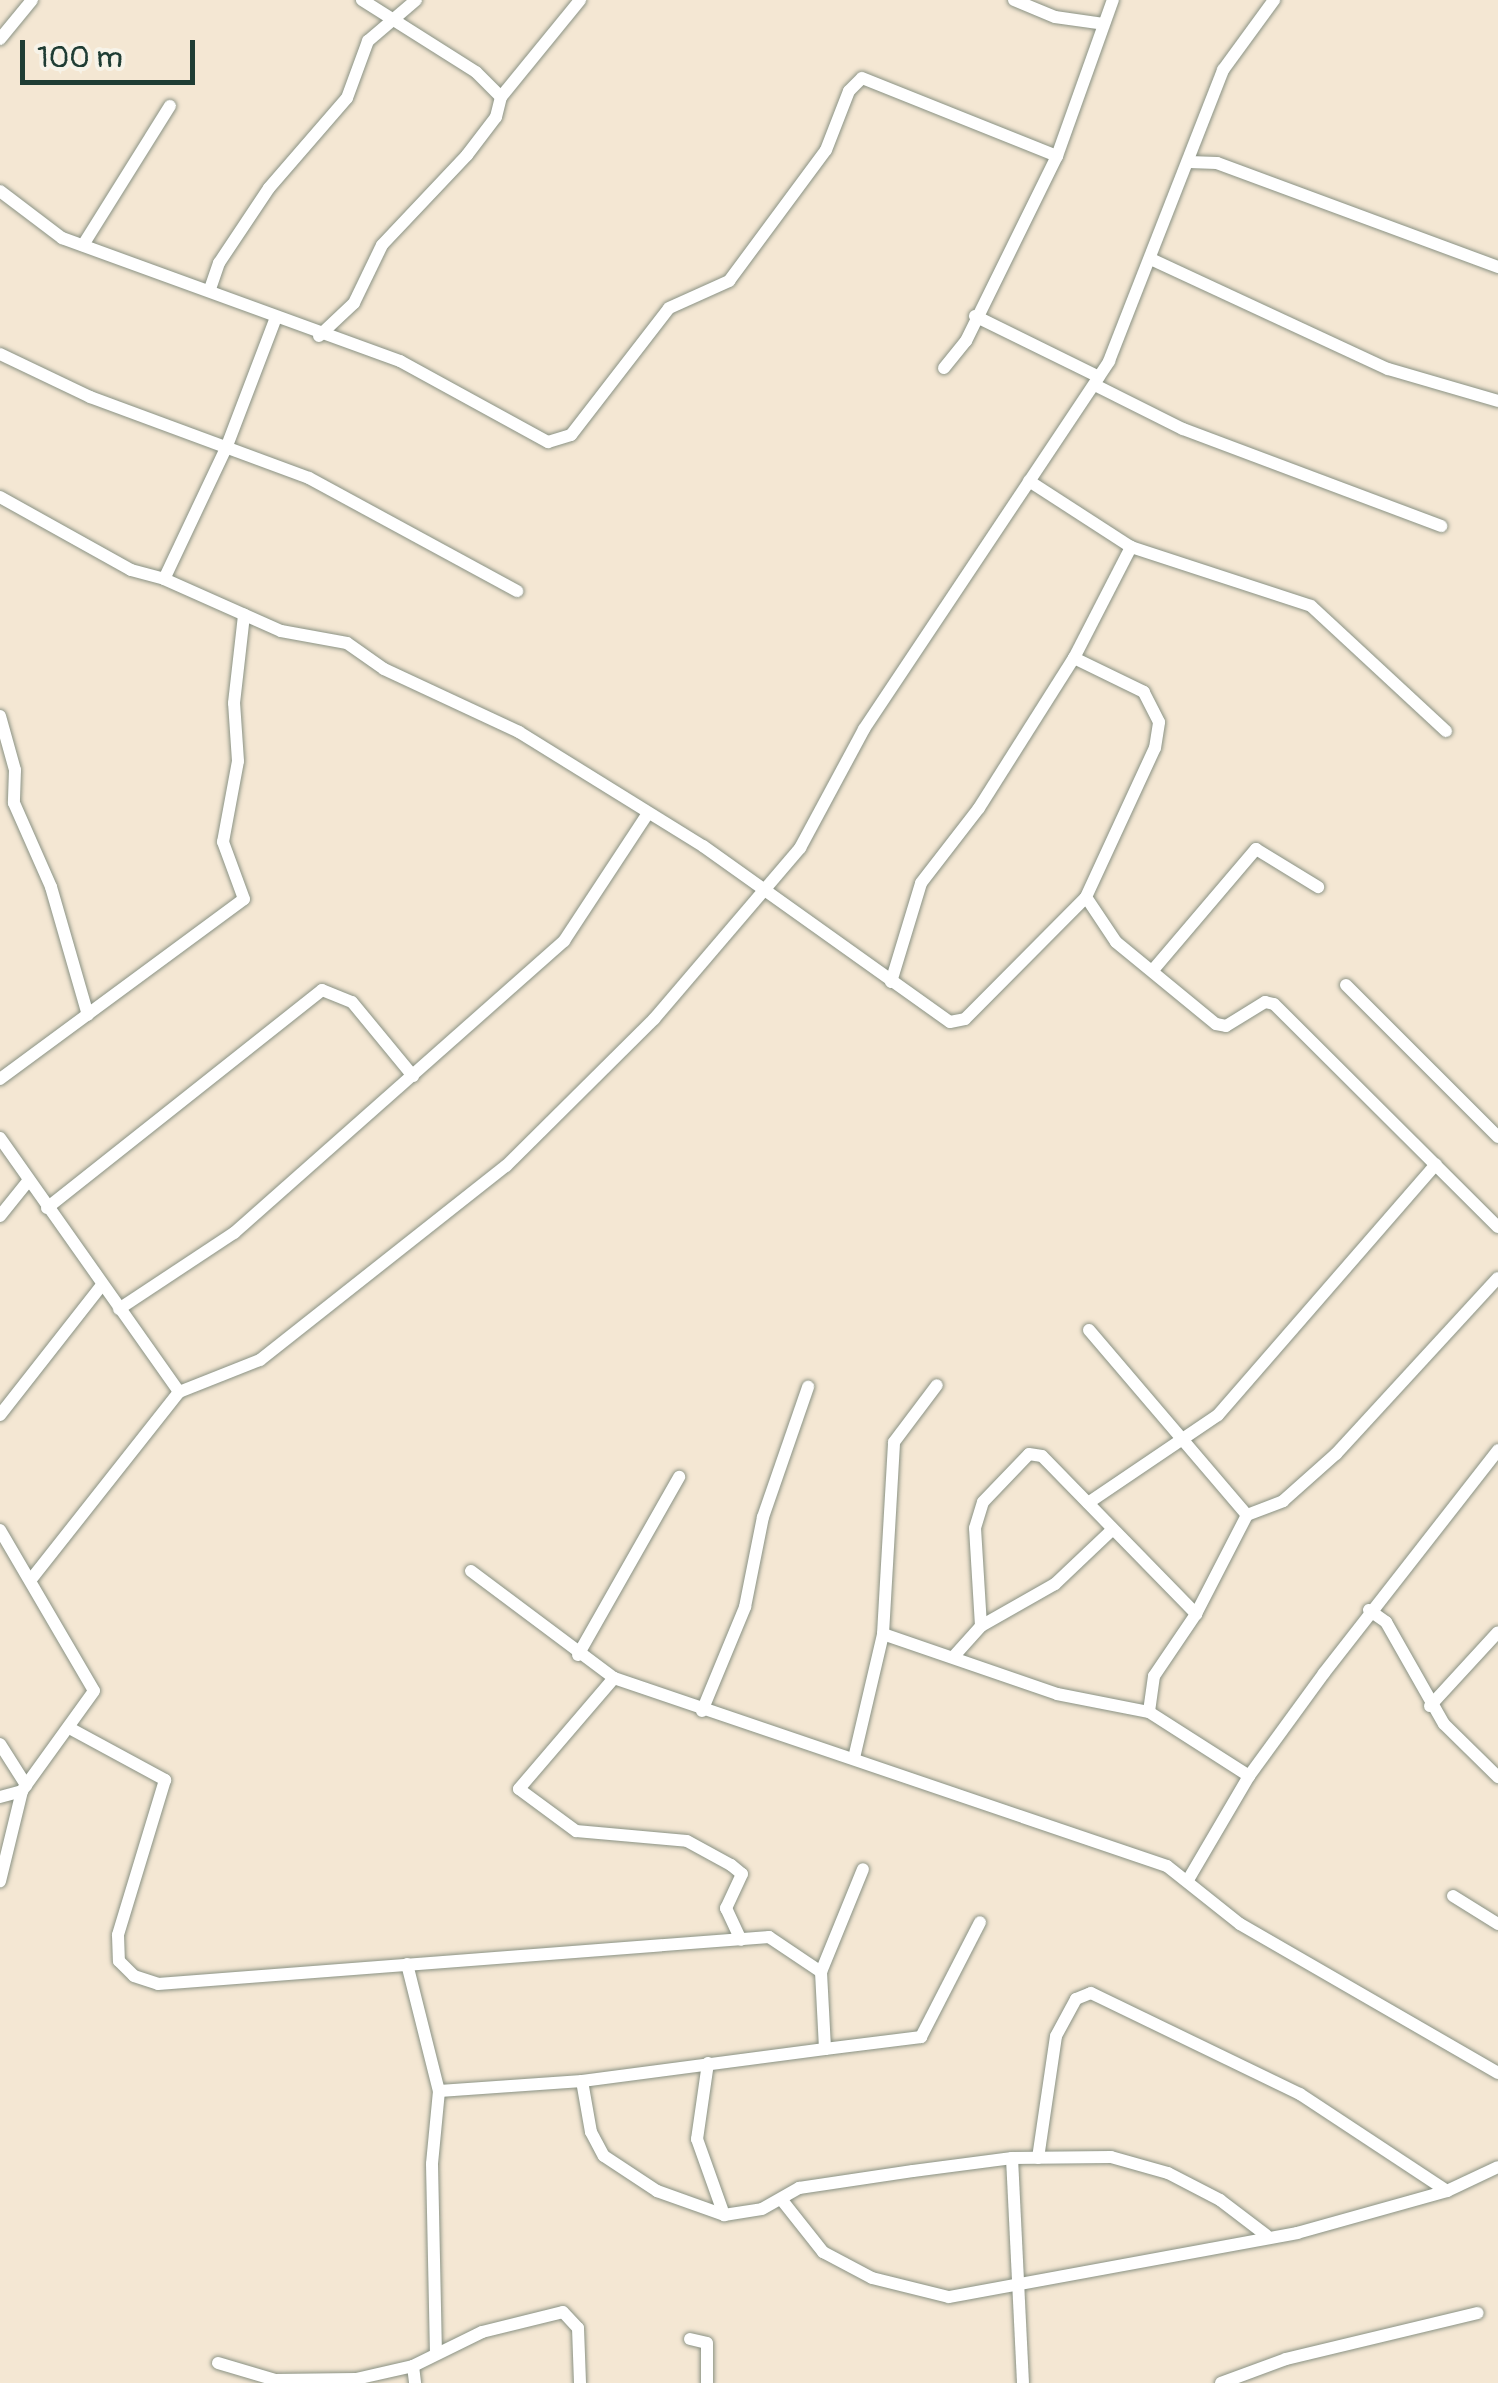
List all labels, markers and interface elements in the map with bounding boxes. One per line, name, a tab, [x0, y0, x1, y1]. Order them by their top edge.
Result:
scale bar	[25, 20, 200, 82]
text: 100 m	[37, 39, 123, 76]

